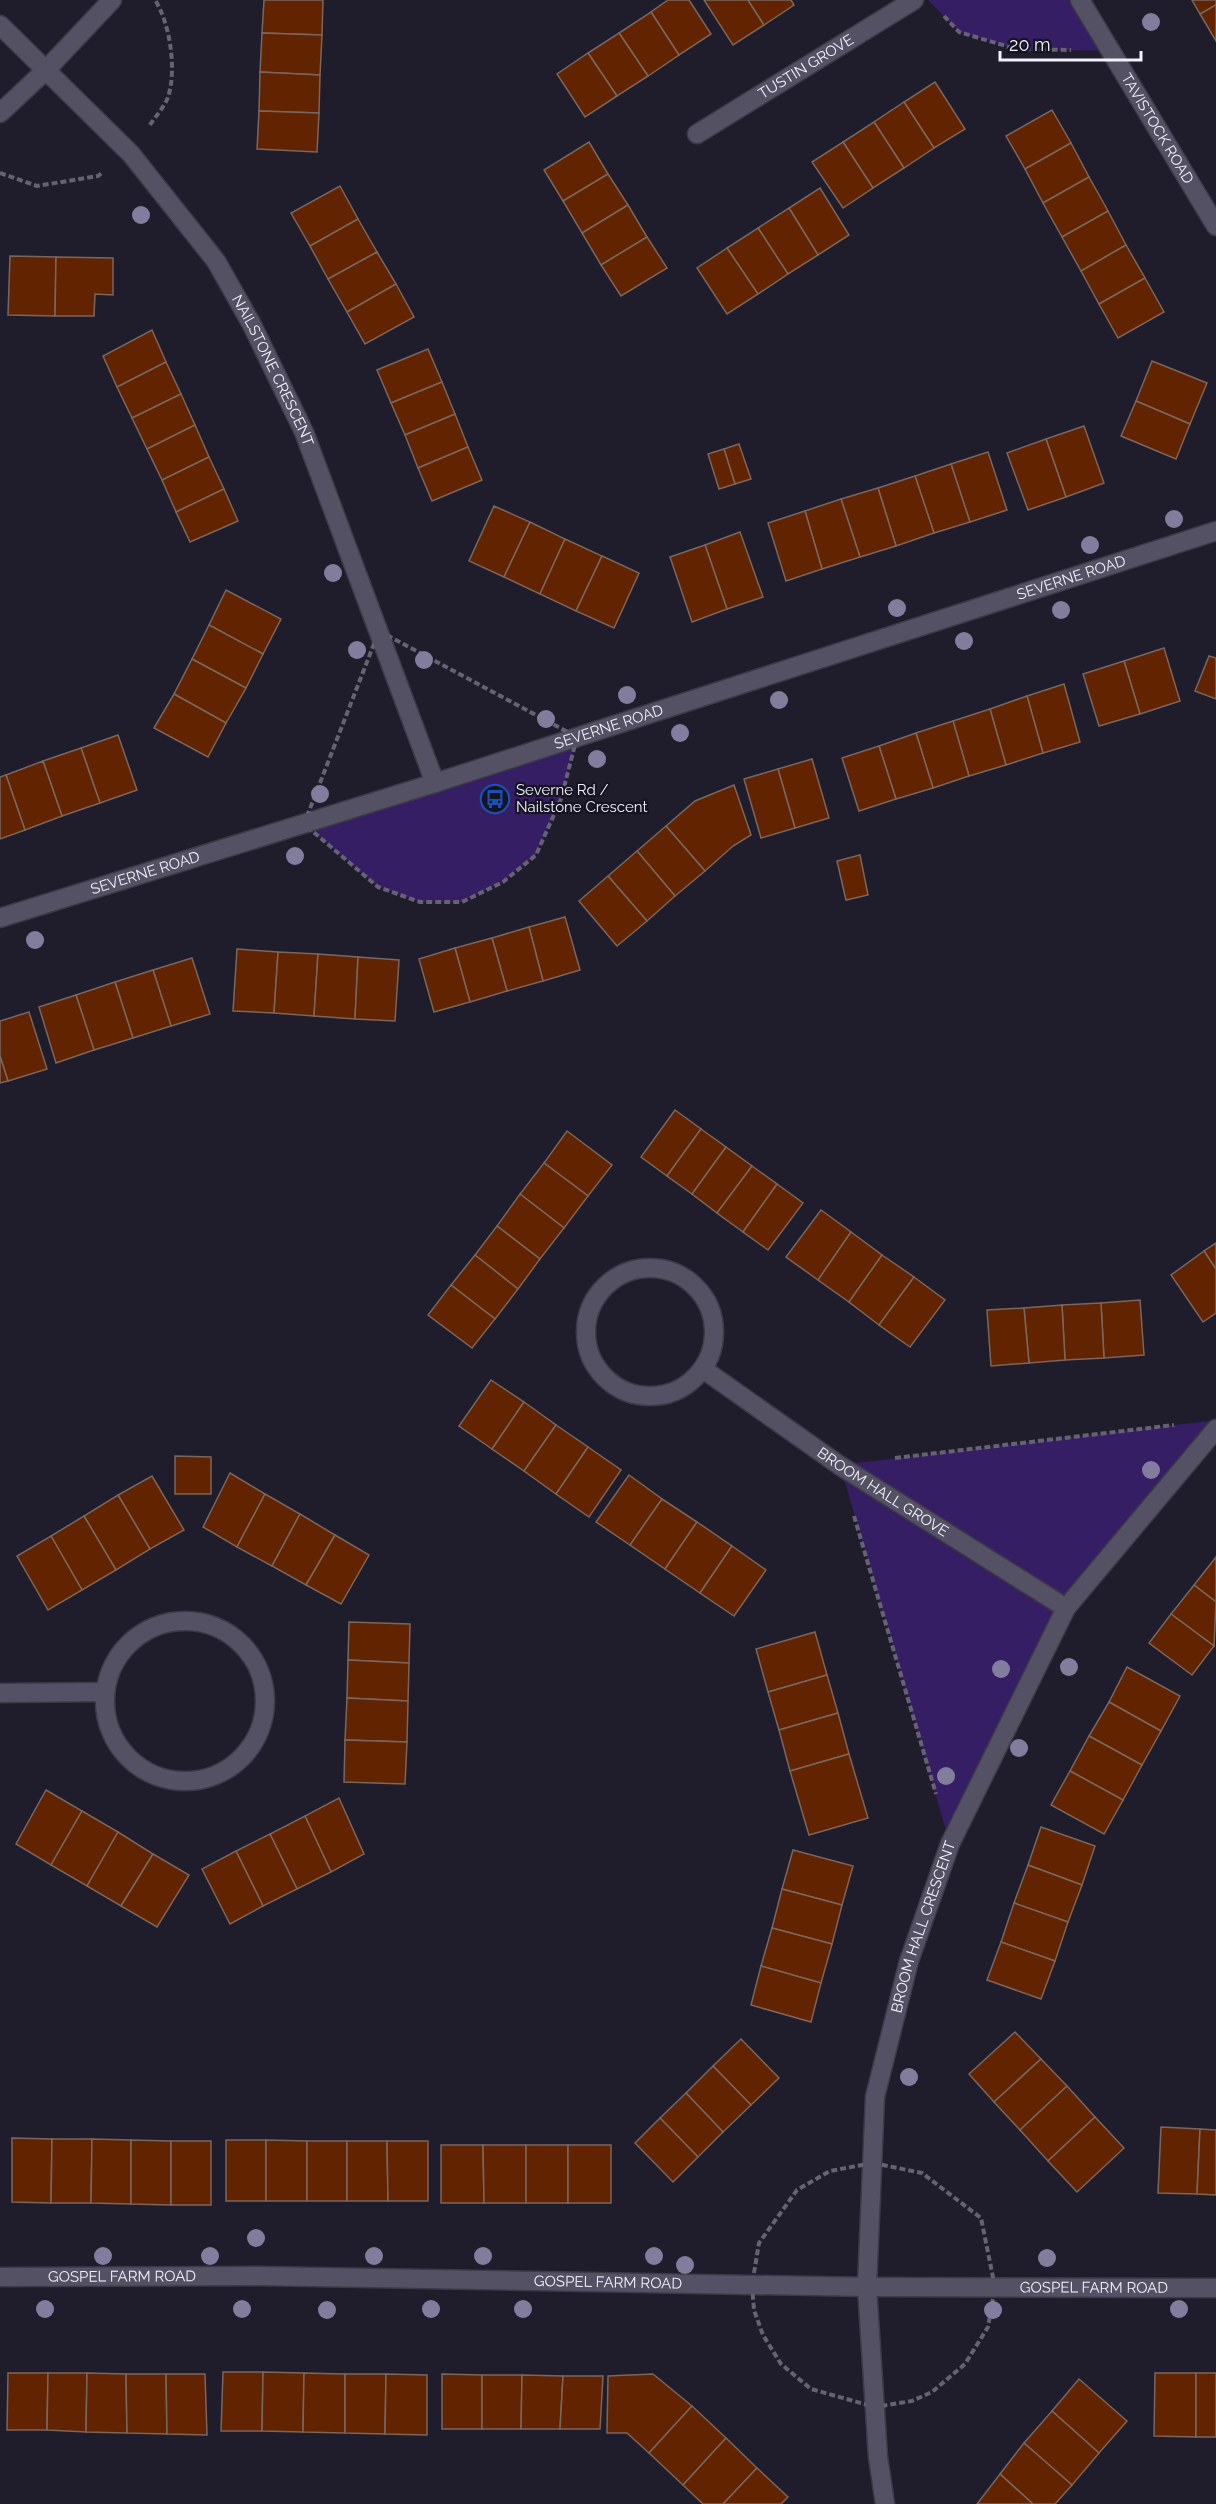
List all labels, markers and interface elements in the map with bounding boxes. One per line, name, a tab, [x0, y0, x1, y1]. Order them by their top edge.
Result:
scale bar	[1000, 24, 1141, 62]
street label: TUSTIN GROVE	[755, 31, 857, 103]
text: 20 m	[1009, 34, 1051, 55]
street label: TAVISTOCK ROAD	[1117, 70, 1198, 187]
street label: NAILSTONE CRESCENT	[228, 292, 317, 449]
street label: SEVERNE ROAD	[1014, 552, 1128, 604]
street label: SEVERNE ROAD	[552, 701, 666, 753]
place label: Severne Rd / Nailstone Crescent	[516, 781, 648, 816]
bus stop icon: Severne Rd / Nailstone Crescent	[479, 783, 511, 815]
street label: SEVERNE ROAD	[88, 847, 202, 898]
street label: BROOM HALL GROVE	[814, 1443, 952, 1541]
street label: BROOM HALL CRESCENT	[887, 1838, 959, 2015]
street label: GOSPEL FARM ROAD	[48, 2267, 196, 2286]
street label: GOSPEL FARM ROAD	[534, 2272, 682, 2293]
street label: GOSPEL FARM ROAD	[1020, 2278, 1168, 2297]

